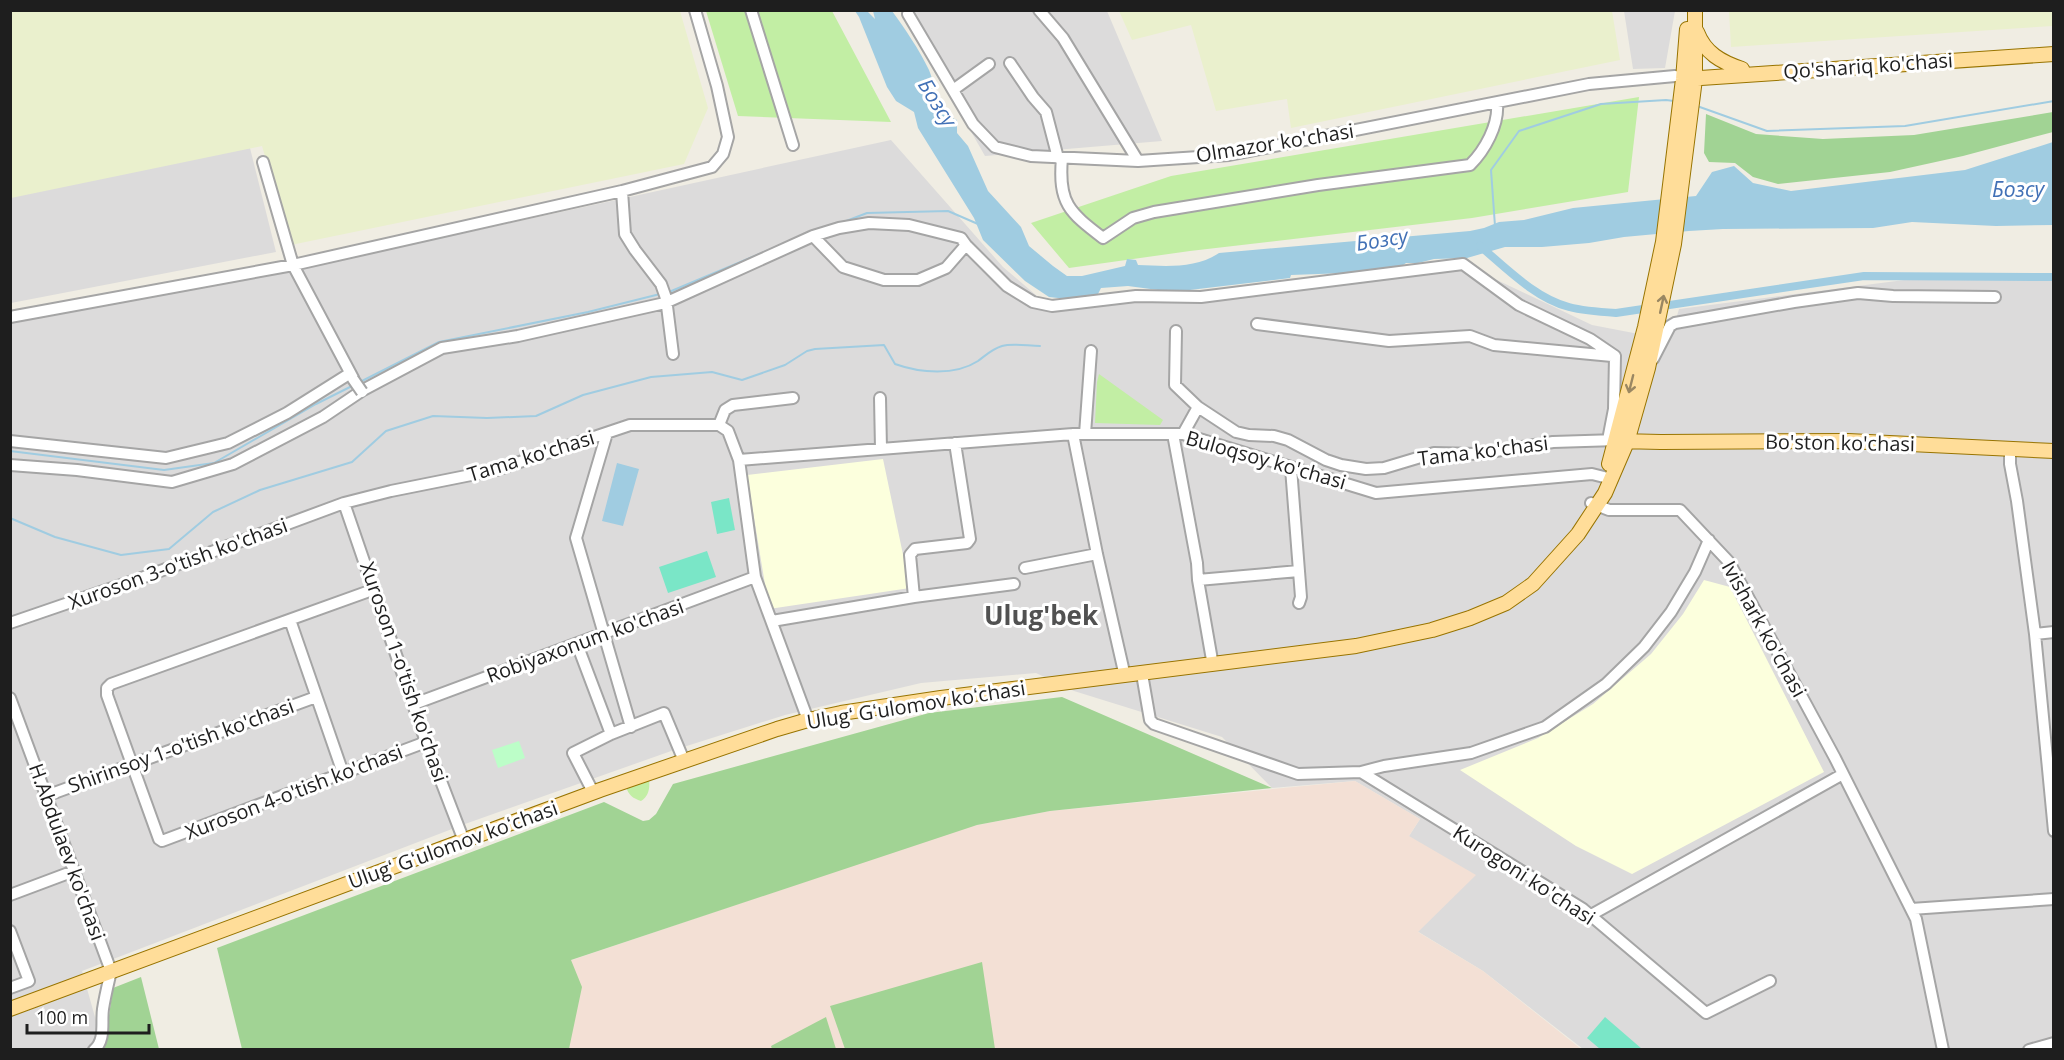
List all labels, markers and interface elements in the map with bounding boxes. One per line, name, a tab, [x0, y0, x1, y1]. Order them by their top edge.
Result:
street label: Qo'shariq ko'chasi	[1782, 46, 1954, 85]
water label: Бозсу	[912, 73, 964, 133]
street label: Olmazor ko'chasi	[1194, 117, 1356, 168]
water label: Бозсу	[1992, 175, 2045, 203]
water label: Бозсу	[1354, 221, 1411, 257]
one-way arrow	[1657, 295, 1668, 314]
one-way arrow	[1624, 374, 1636, 393]
street label: Tama ko'chasi	[464, 423, 598, 488]
street label: Buloqsoy ko'chasi	[1183, 424, 1350, 495]
street label: Bo'ston ko'chasi	[1765, 428, 1915, 457]
street label: Tama ko'chasi	[1416, 429, 1550, 472]
street label: Xuroson 3-o'tish ko'chasi	[65, 511, 291, 616]
street label: Ivishark ko'chasi	[1716, 556, 1813, 702]
street label: Хuroson 1-o'tish ko'chasi	[354, 558, 455, 785]
street label: Robiyaxonum ko'chasi	[482, 592, 687, 689]
district label: Ulug'bek	[984, 597, 1099, 633]
street label: Ulugʻ Gʻulomov koʻchasi	[805, 674, 1027, 735]
street label: Shirinsoy 1-o'tish ko'chasi	[64, 692, 297, 799]
street label: Xuroson 4-o'tish ko'chasi	[181, 738, 406, 846]
street label: H.Abdulaev ko'chasi	[23, 760, 112, 944]
street label: Ulugʻ Gʻulomov koʻchasi	[344, 794, 561, 895]
street label: Kurogoni ko'chasi	[1448, 818, 1601, 931]
scale bar	[27, 997, 148, 1035]
text: 100 m	[36, 1005, 88, 1029]

